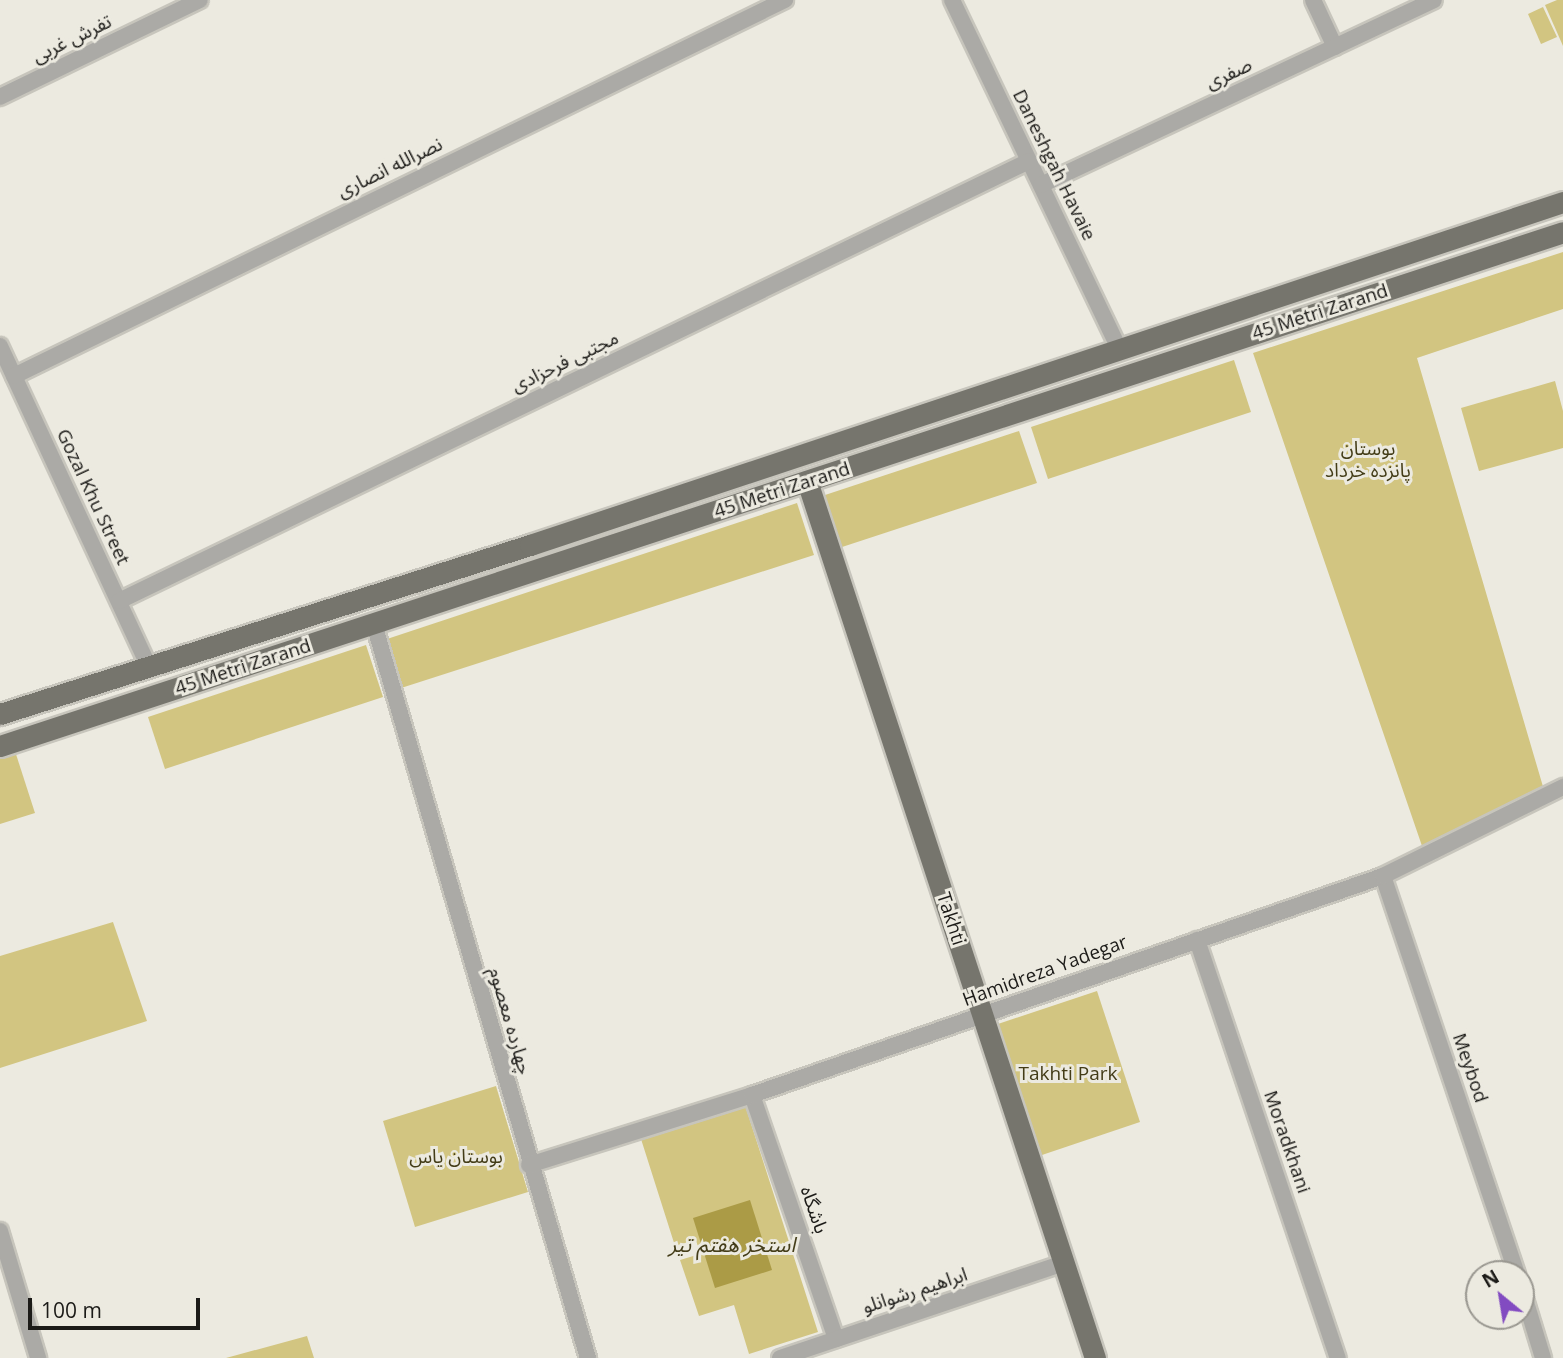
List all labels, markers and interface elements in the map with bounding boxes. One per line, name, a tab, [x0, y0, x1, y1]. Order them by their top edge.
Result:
street label: تفرش غربی	[29, 10, 115, 68]
street label: صفری	[1202, 53, 1256, 95]
street label: Daneshgah Havaie	[1008, 86, 1100, 244]
street label: نصرالله انصاری	[334, 133, 446, 203]
street label: 45 Metri Zarand	[1249, 279, 1391, 345]
street label: مجتبی فرحزادی	[508, 326, 622, 398]
street label: Gozal Khu Street	[52, 425, 134, 569]
park label: بوستان پانزده خرداد	[1325, 438, 1411, 482]
street label: 45 Metri Zarand	[711, 457, 853, 523]
street label: 45 Metri Zarand	[172, 634, 314, 700]
street label: Takhti	[932, 890, 970, 948]
street label: Hamidreza Yadegar	[960, 931, 1130, 1011]
street label: چهارده معصوم	[484, 965, 536, 1077]
street label: Meybod	[1448, 1030, 1492, 1106]
park label: Takhti Park	[1019, 1063, 1117, 1085]
street label: Moradkhani	[1259, 1088, 1315, 1196]
park label: بوستان یاس	[409, 1146, 503, 1168]
street label: باشگاه	[795, 1183, 833, 1237]
water label: استخر هفتم تیر	[669, 1231, 795, 1257]
north arrow	[1465, 1260, 1535, 1330]
street label: ابراهیم رشوانلو	[859, 1263, 971, 1319]
text: N	[1477, 1263, 1504, 1294]
scale bar	[32, 1284, 203, 1328]
text: 100 m	[41, 1296, 102, 1324]

